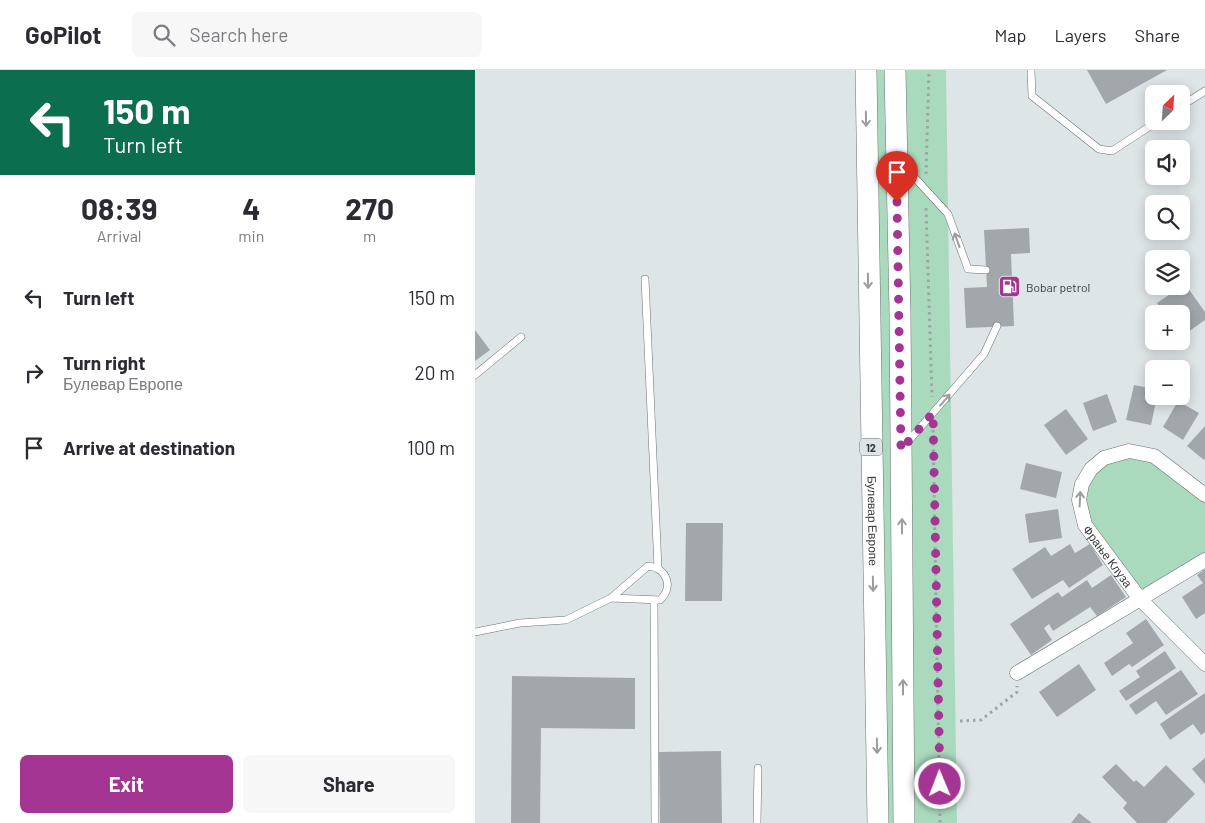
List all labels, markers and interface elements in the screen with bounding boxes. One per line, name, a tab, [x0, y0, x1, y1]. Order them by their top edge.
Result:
search box	[132, 12, 482, 57]
text: GoPilot	[25, 20, 102, 49]
icon: search	[150, 21, 178, 49]
text: Search here	[190, 23, 288, 46]
text: Map	[994, 24, 1026, 46]
text: Layers	[1054, 24, 1107, 46]
text: Share	[1135, 24, 1180, 46]
north arrow	[1145, 85, 1190, 130]
map controls	[1145, 85, 1190, 405]
text: 150 m	[103, 89, 190, 131]
icon: left	[20, 90, 85, 155]
one-way arrow	[861, 110, 871, 126]
text: Turn left	[103, 131, 183, 157]
button: sound	[1145, 140, 1190, 185]
pin	[876, 151, 918, 202]
icon: arrive	[883, 158, 911, 186]
text: 08:39	[81, 190, 157, 226]
text: 4	[242, 190, 260, 226]
text: 270	[345, 190, 394, 226]
button: search	[1145, 195, 1190, 240]
text: Arrival	[97, 226, 142, 245]
text: min	[238, 226, 264, 245]
text: m	[363, 226, 376, 245]
one-way arrow	[952, 233, 961, 248]
button: layers	[1145, 250, 1190, 295]
one-way arrow	[863, 272, 873, 289]
fuel station icon: Bobar petrol	[998, 275, 1022, 299]
place label: Bobar petrol	[1026, 280, 1090, 294]
icon: left	[20, 284, 48, 312]
text: Turn left	[63, 286, 134, 309]
text: 150 m	[408, 286, 455, 309]
button: +	[1145, 305, 1190, 350]
text: Turn right	[63, 351, 145, 374]
icon: right	[20, 359, 48, 387]
button: −	[1145, 360, 1190, 405]
text: 20 m	[415, 361, 455, 384]
text: Булевар Европе	[63, 374, 183, 393]
one-way arrow	[939, 393, 950, 406]
icon: arrive	[20, 434, 48, 462]
text: Arrive at destination	[63, 436, 235, 459]
text: 100 m	[407, 436, 455, 459]
road number: 12	[860, 438, 882, 456]
street label: Булевар Европе	[865, 476, 881, 566]
one-way arrow	[1076, 491, 1085, 507]
one-way arrow	[897, 518, 907, 534]
street label: Фрање Клуза	[1081, 522, 1136, 590]
one-way arrow	[869, 575, 878, 591]
one-way arrow	[898, 679, 908, 696]
one-way arrow	[872, 738, 881, 754]
button: Exit	[20, 755, 233, 813]
button: Share	[243, 755, 455, 813]
position arrow	[913, 757, 965, 809]

